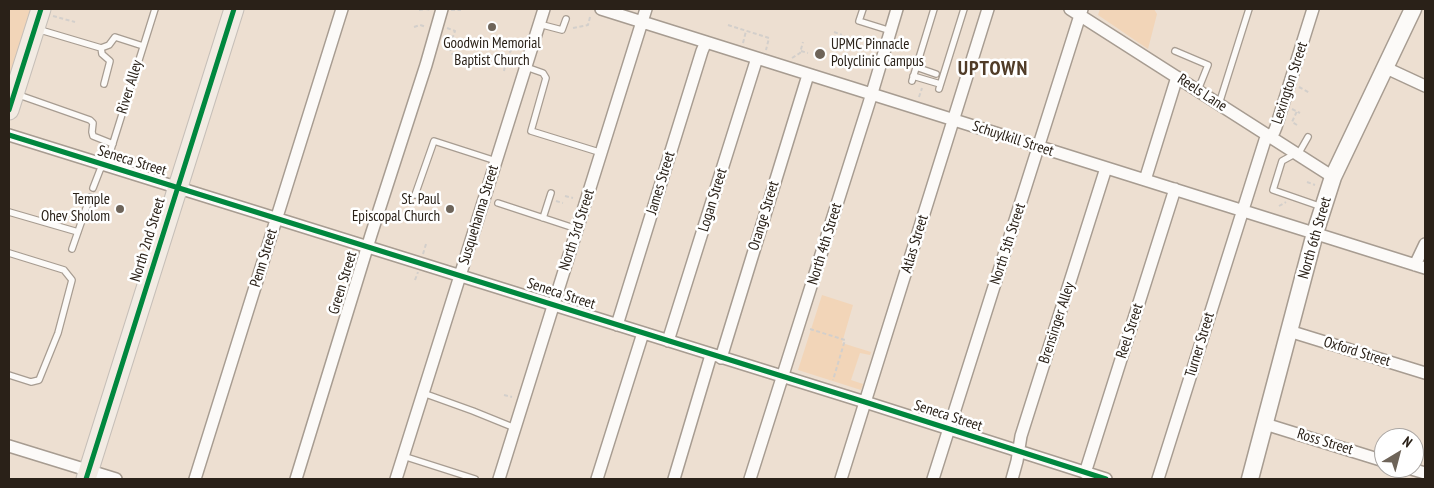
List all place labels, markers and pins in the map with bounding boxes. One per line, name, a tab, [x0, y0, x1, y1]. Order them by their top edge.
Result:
marker: Goodwin Memorial Baptist Church	[486, 21, 498, 33]
place label: Goodwin Memorial Baptist Church	[443, 35, 541, 70]
place label: UPMC Pinnacle Polyclinic Campus	[831, 36, 924, 71]
marker: UPMC Pinnacle Polyclinic Campus	[813, 47, 827, 61]
place label: Temple Ohev Sholom	[41, 191, 110, 226]
place label: St. Paul Episcopal Church	[352, 191, 440, 226]
marker: Temple Ohev Sholom	[114, 203, 126, 215]
marker: St. Paul Episcopal Church	[444, 203, 456, 215]

